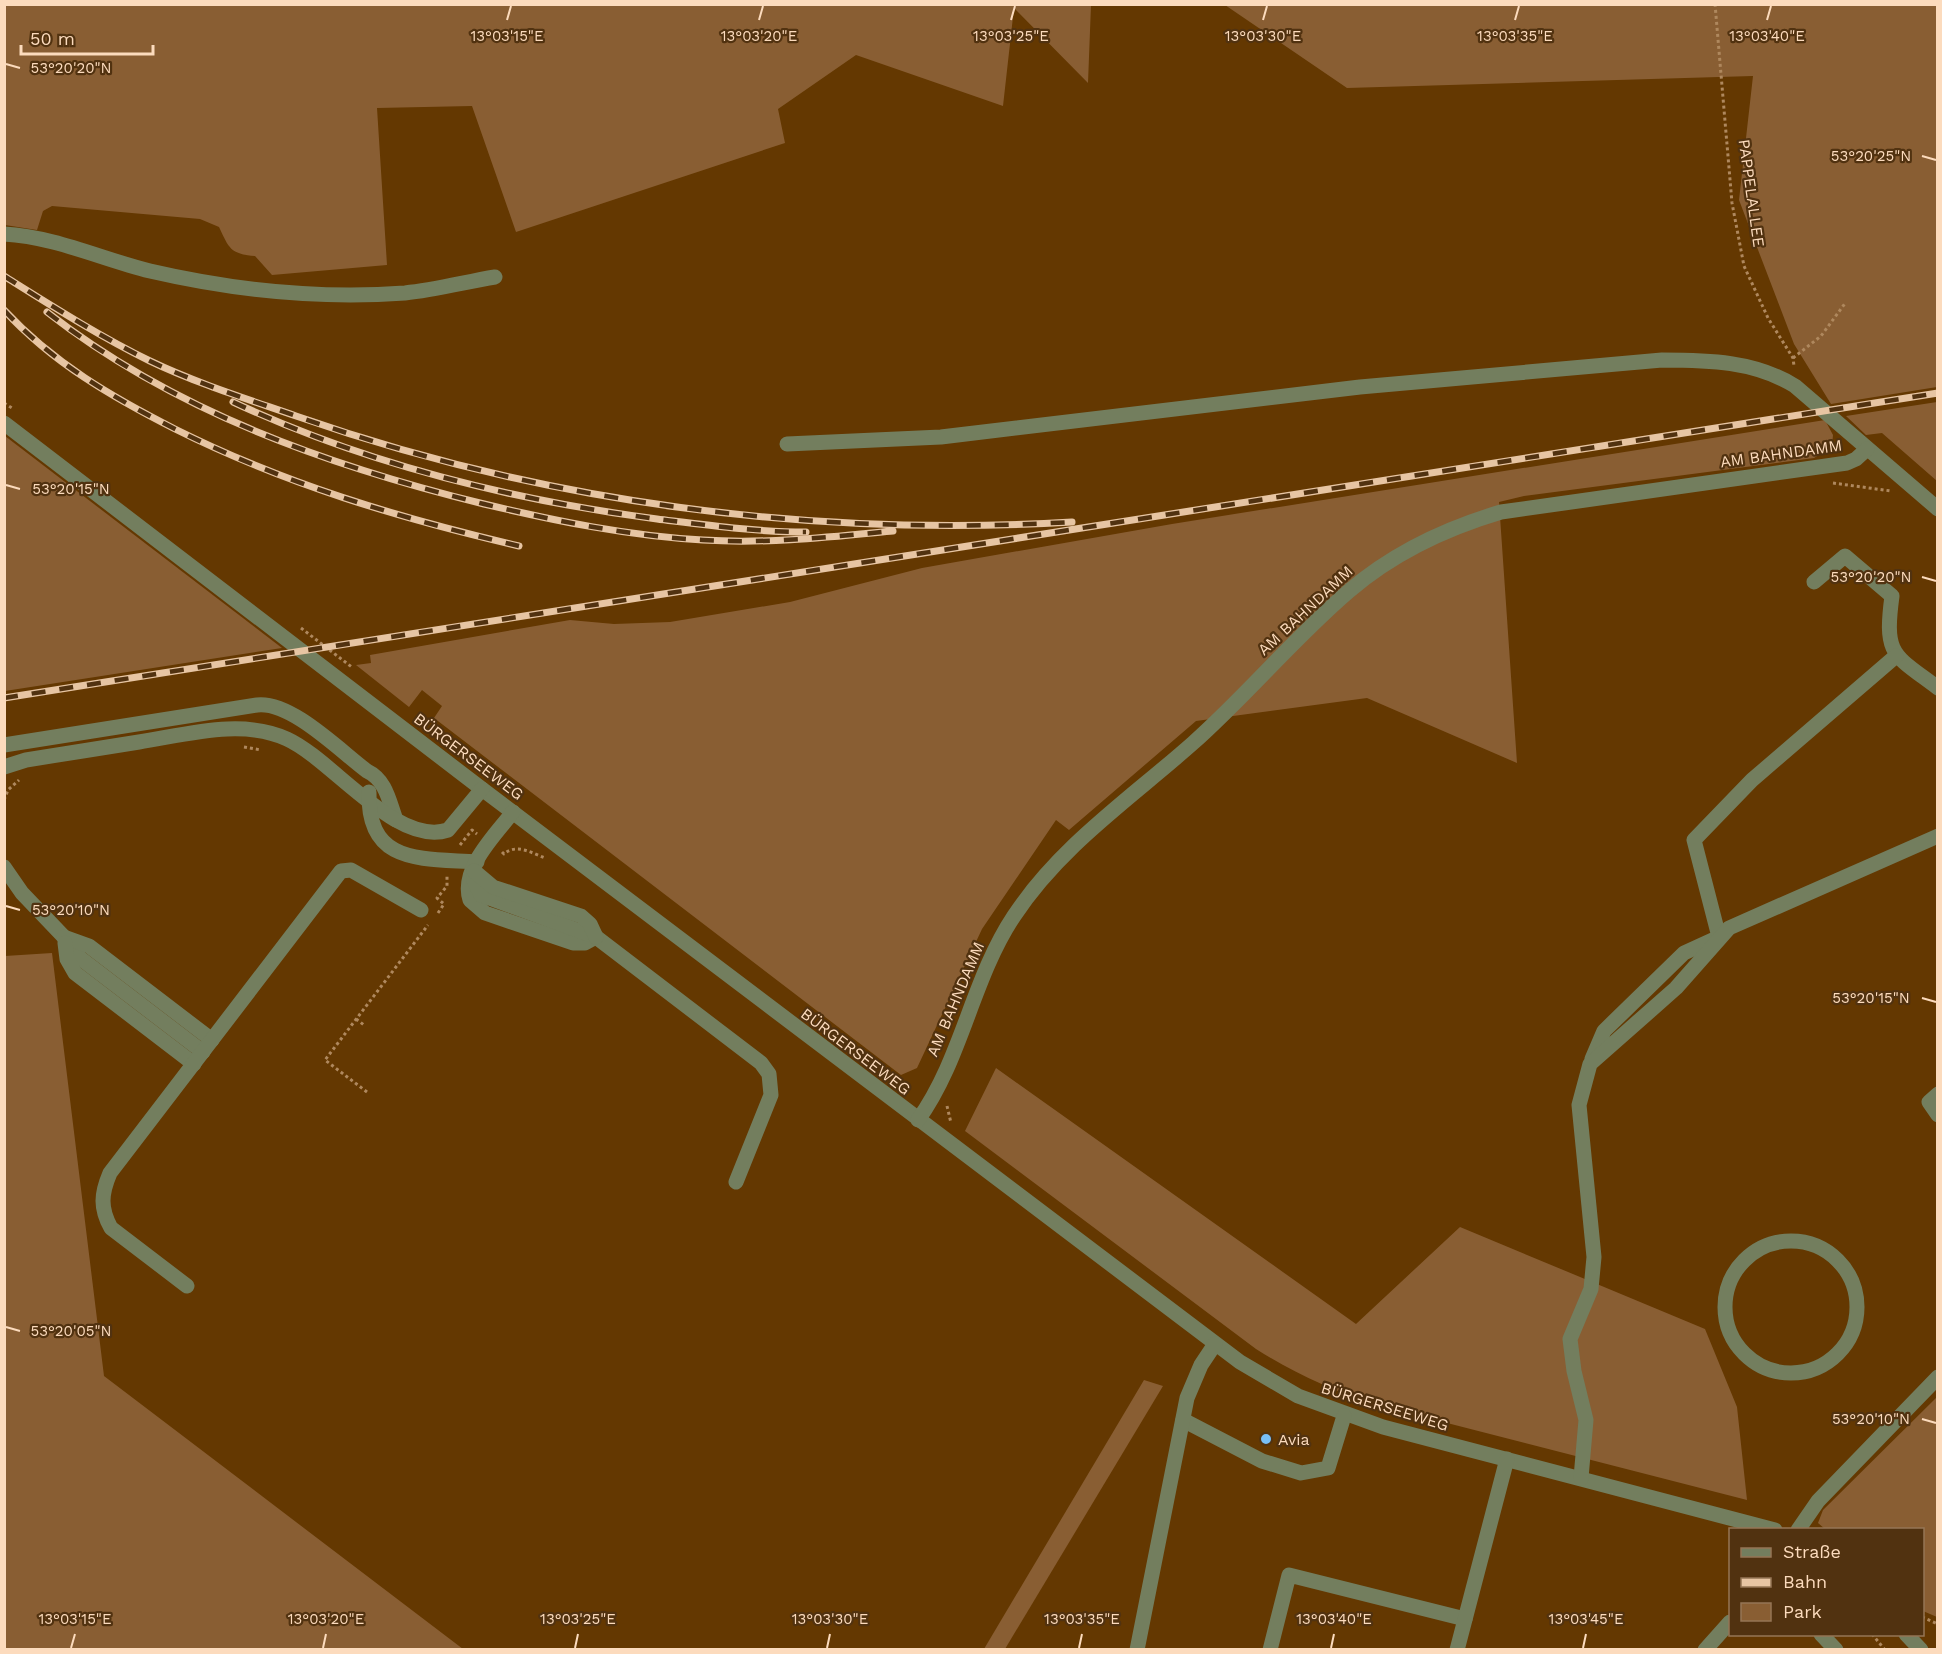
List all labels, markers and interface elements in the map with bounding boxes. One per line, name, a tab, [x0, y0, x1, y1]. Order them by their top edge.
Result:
scale bar	[21, 18, 153, 56]
text: 13°03'15"E	[471, 27, 543, 45]
text: 13°03'20"E	[721, 27, 797, 45]
text: 13°03'25"E	[973, 27, 1049, 45]
text: 13°03'30"E	[1225, 27, 1301, 45]
text: 13°03'35"E	[1477, 27, 1553, 45]
text: 13°03'40"E	[1729, 27, 1805, 45]
text: 50 m	[30, 28, 75, 49]
text: 53°20'20"N	[30, 59, 112, 77]
street label: PAPPELALLEE	[1735, 138, 1768, 248]
text: 53°20'25"N	[1831, 147, 1911, 165]
street label: AM BAHNDAMM	[1719, 436, 1843, 471]
text: 53°20'15"N	[32, 480, 110, 498]
street label: AM BAHNDAMM	[1254, 561, 1357, 659]
text: 53°20'20"N	[1830, 568, 1912, 586]
street label: BÜRGERSEEWEG	[410, 709, 527, 804]
text: 53°20'10"N	[32, 901, 110, 919]
street label: AM BAHNDAMM	[923, 939, 988, 1060]
text: 53°20'15"N	[1832, 989, 1910, 1007]
street label: BÜRGERSEEWEG	[797, 1004, 914, 1099]
text: 53°20'05"N	[30, 1322, 112, 1340]
street label: BÜRGERSEEWEG	[1319, 1378, 1451, 1435]
text: 53°20'10"N	[1832, 1410, 1910, 1428]
place label: Avia	[1278, 1430, 1310, 1449]
marker: Avia	[1259, 1432, 1273, 1446]
legend	[1729, 1528, 1924, 1636]
text: Straße	[1783, 1541, 1841, 1562]
text: Bahn	[1783, 1571, 1827, 1592]
text: Park	[1783, 1601, 1822, 1622]
text: 13°03'15"E	[39, 1610, 111, 1628]
text: 13°03'20"E	[288, 1610, 364, 1628]
text: 13°03'25"E	[540, 1610, 616, 1628]
text: 13°03'30"E	[792, 1610, 868, 1628]
text: 13°03'35"E	[1044, 1610, 1120, 1628]
text: 13°03'40"E	[1296, 1610, 1372, 1628]
text: 13°03'45"E	[1549, 1610, 1623, 1628]

